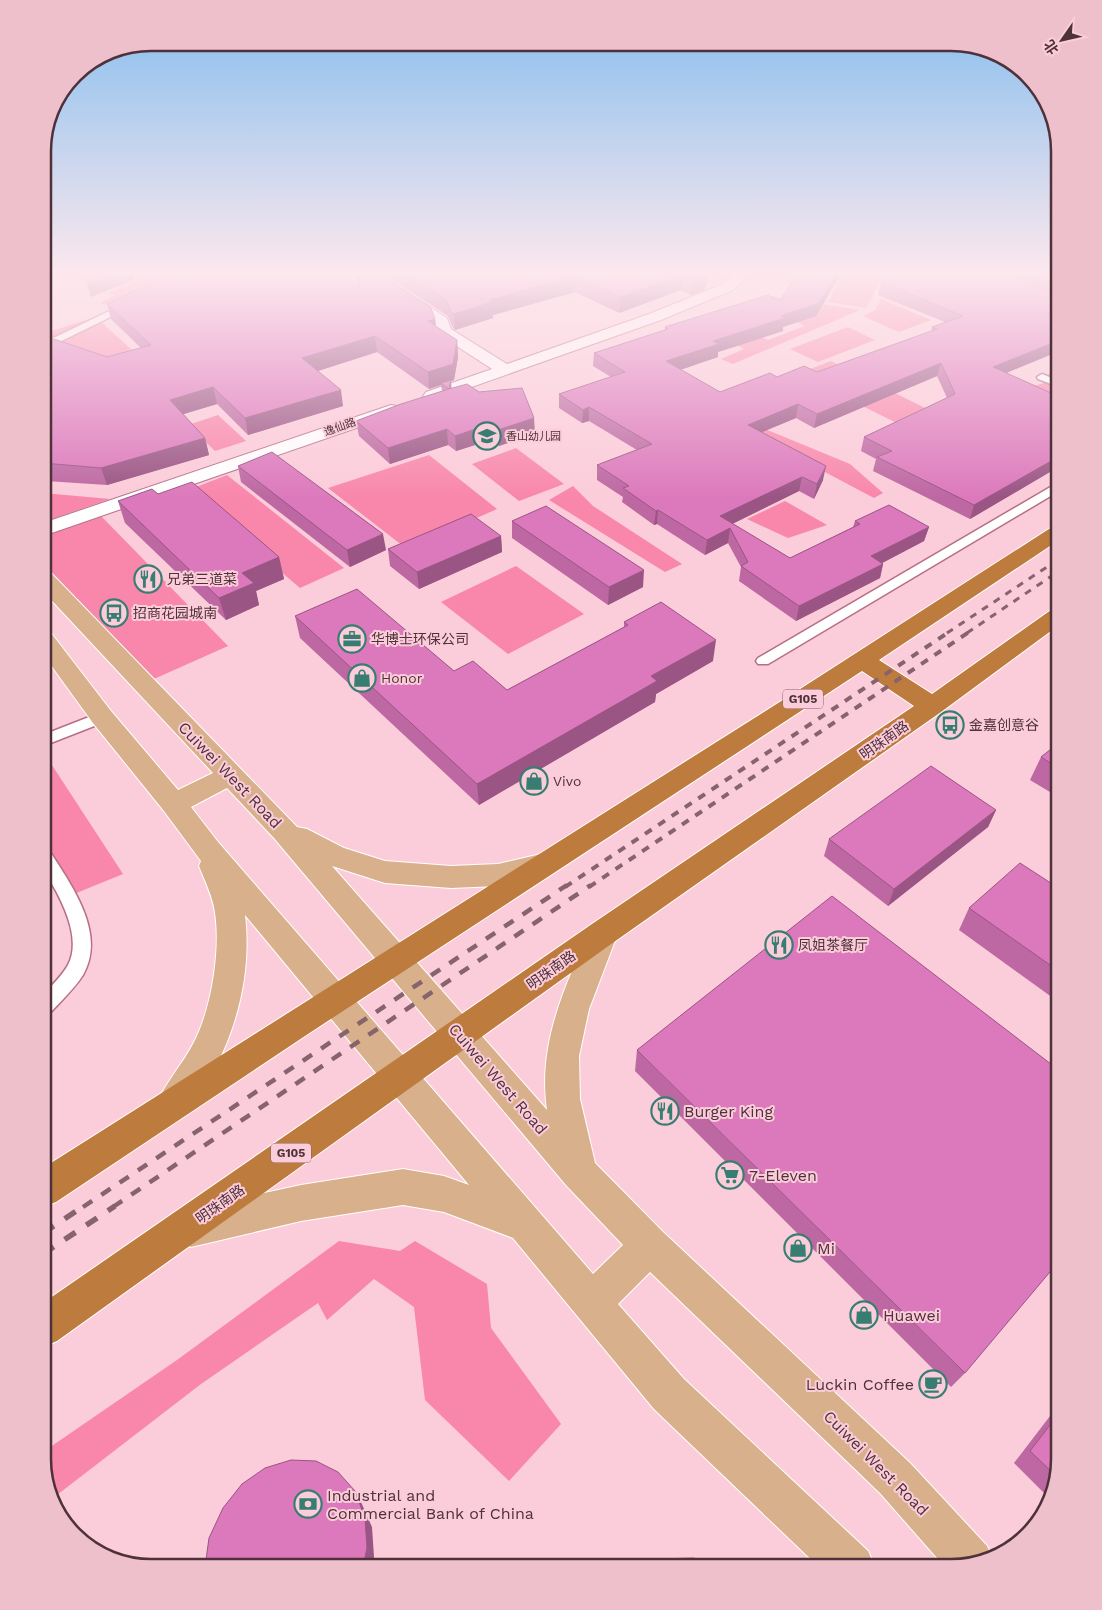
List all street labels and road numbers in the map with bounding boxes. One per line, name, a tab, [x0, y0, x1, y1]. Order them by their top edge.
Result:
street label: 逸仙路	[322, 415, 358, 439]
road number: G105	[783, 690, 823, 709]
street label: 明珠南路	[856, 717, 912, 763]
street label: Cuiwei West Road	[174, 718, 286, 832]
street label: 明珠南路	[523, 947, 579, 993]
street label: Cuiwei West Road	[445, 1020, 551, 1138]
road number: G105	[271, 1144, 311, 1162]
street label: 明珠南路	[192, 1181, 248, 1227]
street label: Cuiwei West Road	[820, 1407, 932, 1519]

